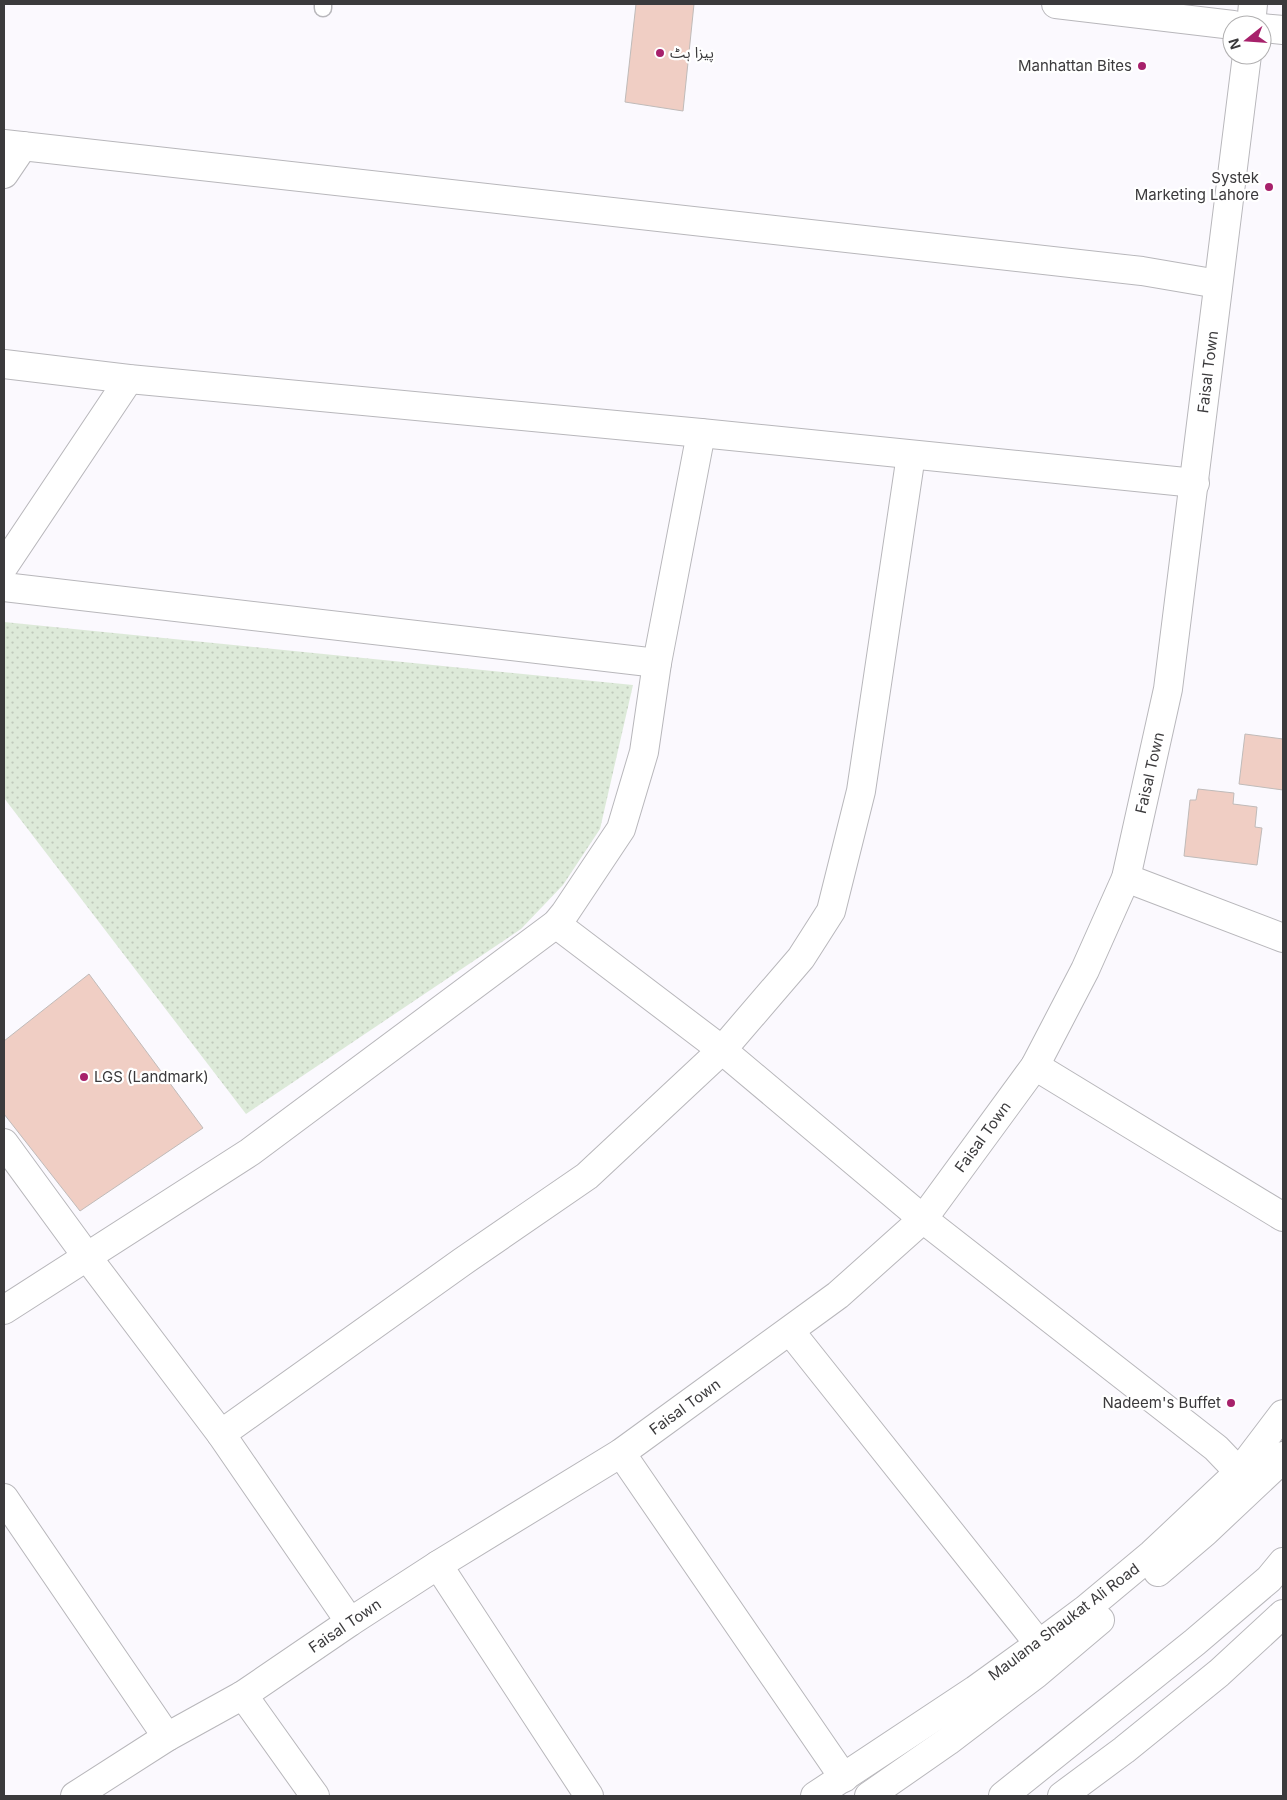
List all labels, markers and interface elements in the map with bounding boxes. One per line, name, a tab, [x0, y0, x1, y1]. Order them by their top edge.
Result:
north arrow	[1222, 15, 1272, 65]
text: N	[1224, 36, 1244, 52]
place label: پیزا ہٹ	[670, 43, 714, 63]
marker: پیزا ہٹ	[654, 47, 666, 59]
place label: Manhattan Bites	[1018, 56, 1132, 75]
marker: Manhattan Bites	[1136, 60, 1148, 72]
place label: Systek Marketing Lahore	[1135, 168, 1260, 204]
marker: Systek Marketing Lahore	[1263, 181, 1275, 193]
street label: Faisal Town	[1193, 330, 1222, 414]
street label: Faisal Town	[1131, 730, 1168, 816]
place label: LGS (Landmark)	[94, 1067, 209, 1086]
marker: LGS (Landmark)	[78, 1071, 90, 1083]
street label: Faisal Town	[950, 1098, 1015, 1176]
street label: Faisal Town	[646, 1374, 724, 1439]
place label: Nadeem's Buffet	[1102, 1393, 1221, 1412]
marker: Nadeem's Buffet	[1225, 1397, 1237, 1409]
street label: Maulana Shaukat Ali Road	[985, 1559, 1143, 1685]
street label: Faisal Town	[305, 1594, 384, 1657]

